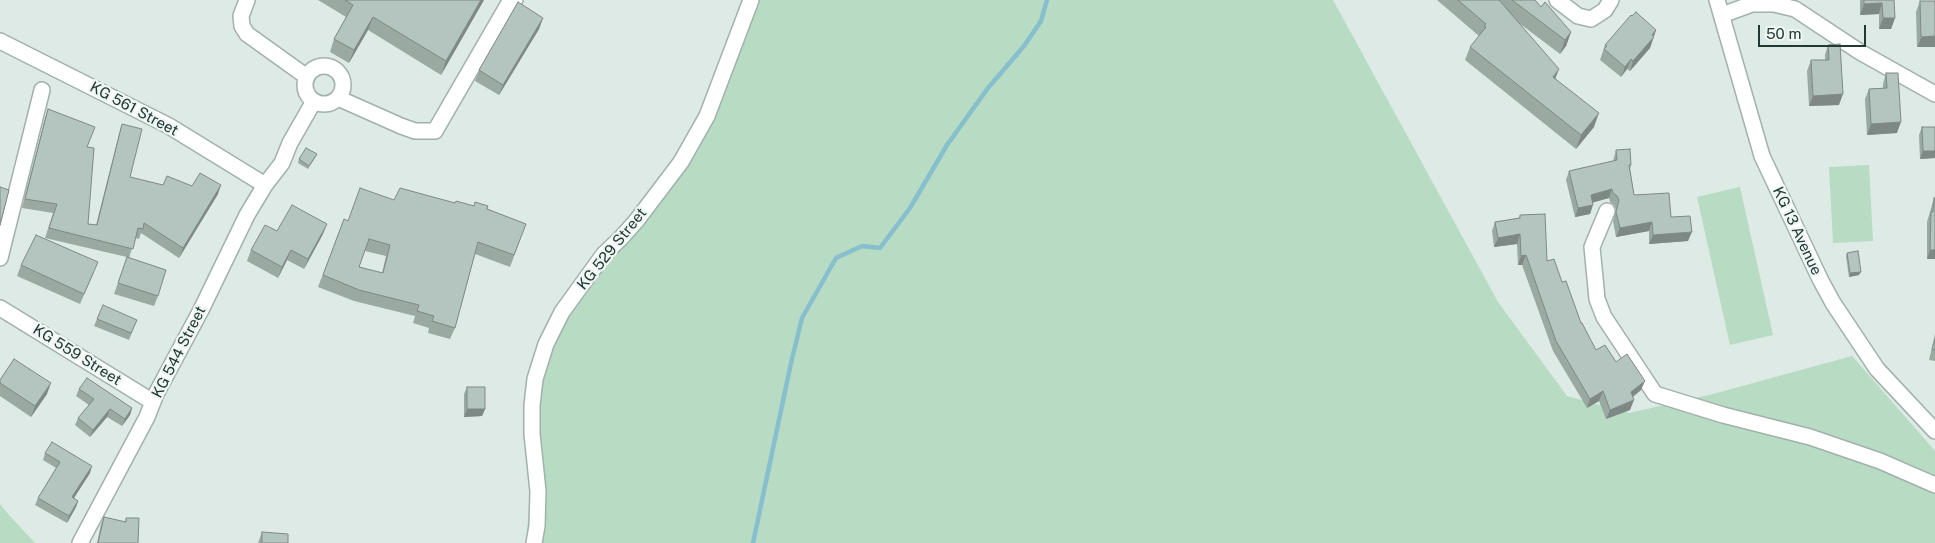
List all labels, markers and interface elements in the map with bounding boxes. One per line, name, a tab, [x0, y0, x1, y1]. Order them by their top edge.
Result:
scale bar	[1760, 15, 1868, 47]
text: 50 m	[1766, 25, 1801, 42]
street label: KG 561 Street	[87, 78, 181, 140]
street label: KG 13 Avenue	[1769, 184, 1825, 278]
street label: KG 529 Street	[573, 204, 651, 294]
street label: KG 544 Street	[148, 303, 210, 401]
street label: KG 559 Street	[29, 321, 125, 389]

